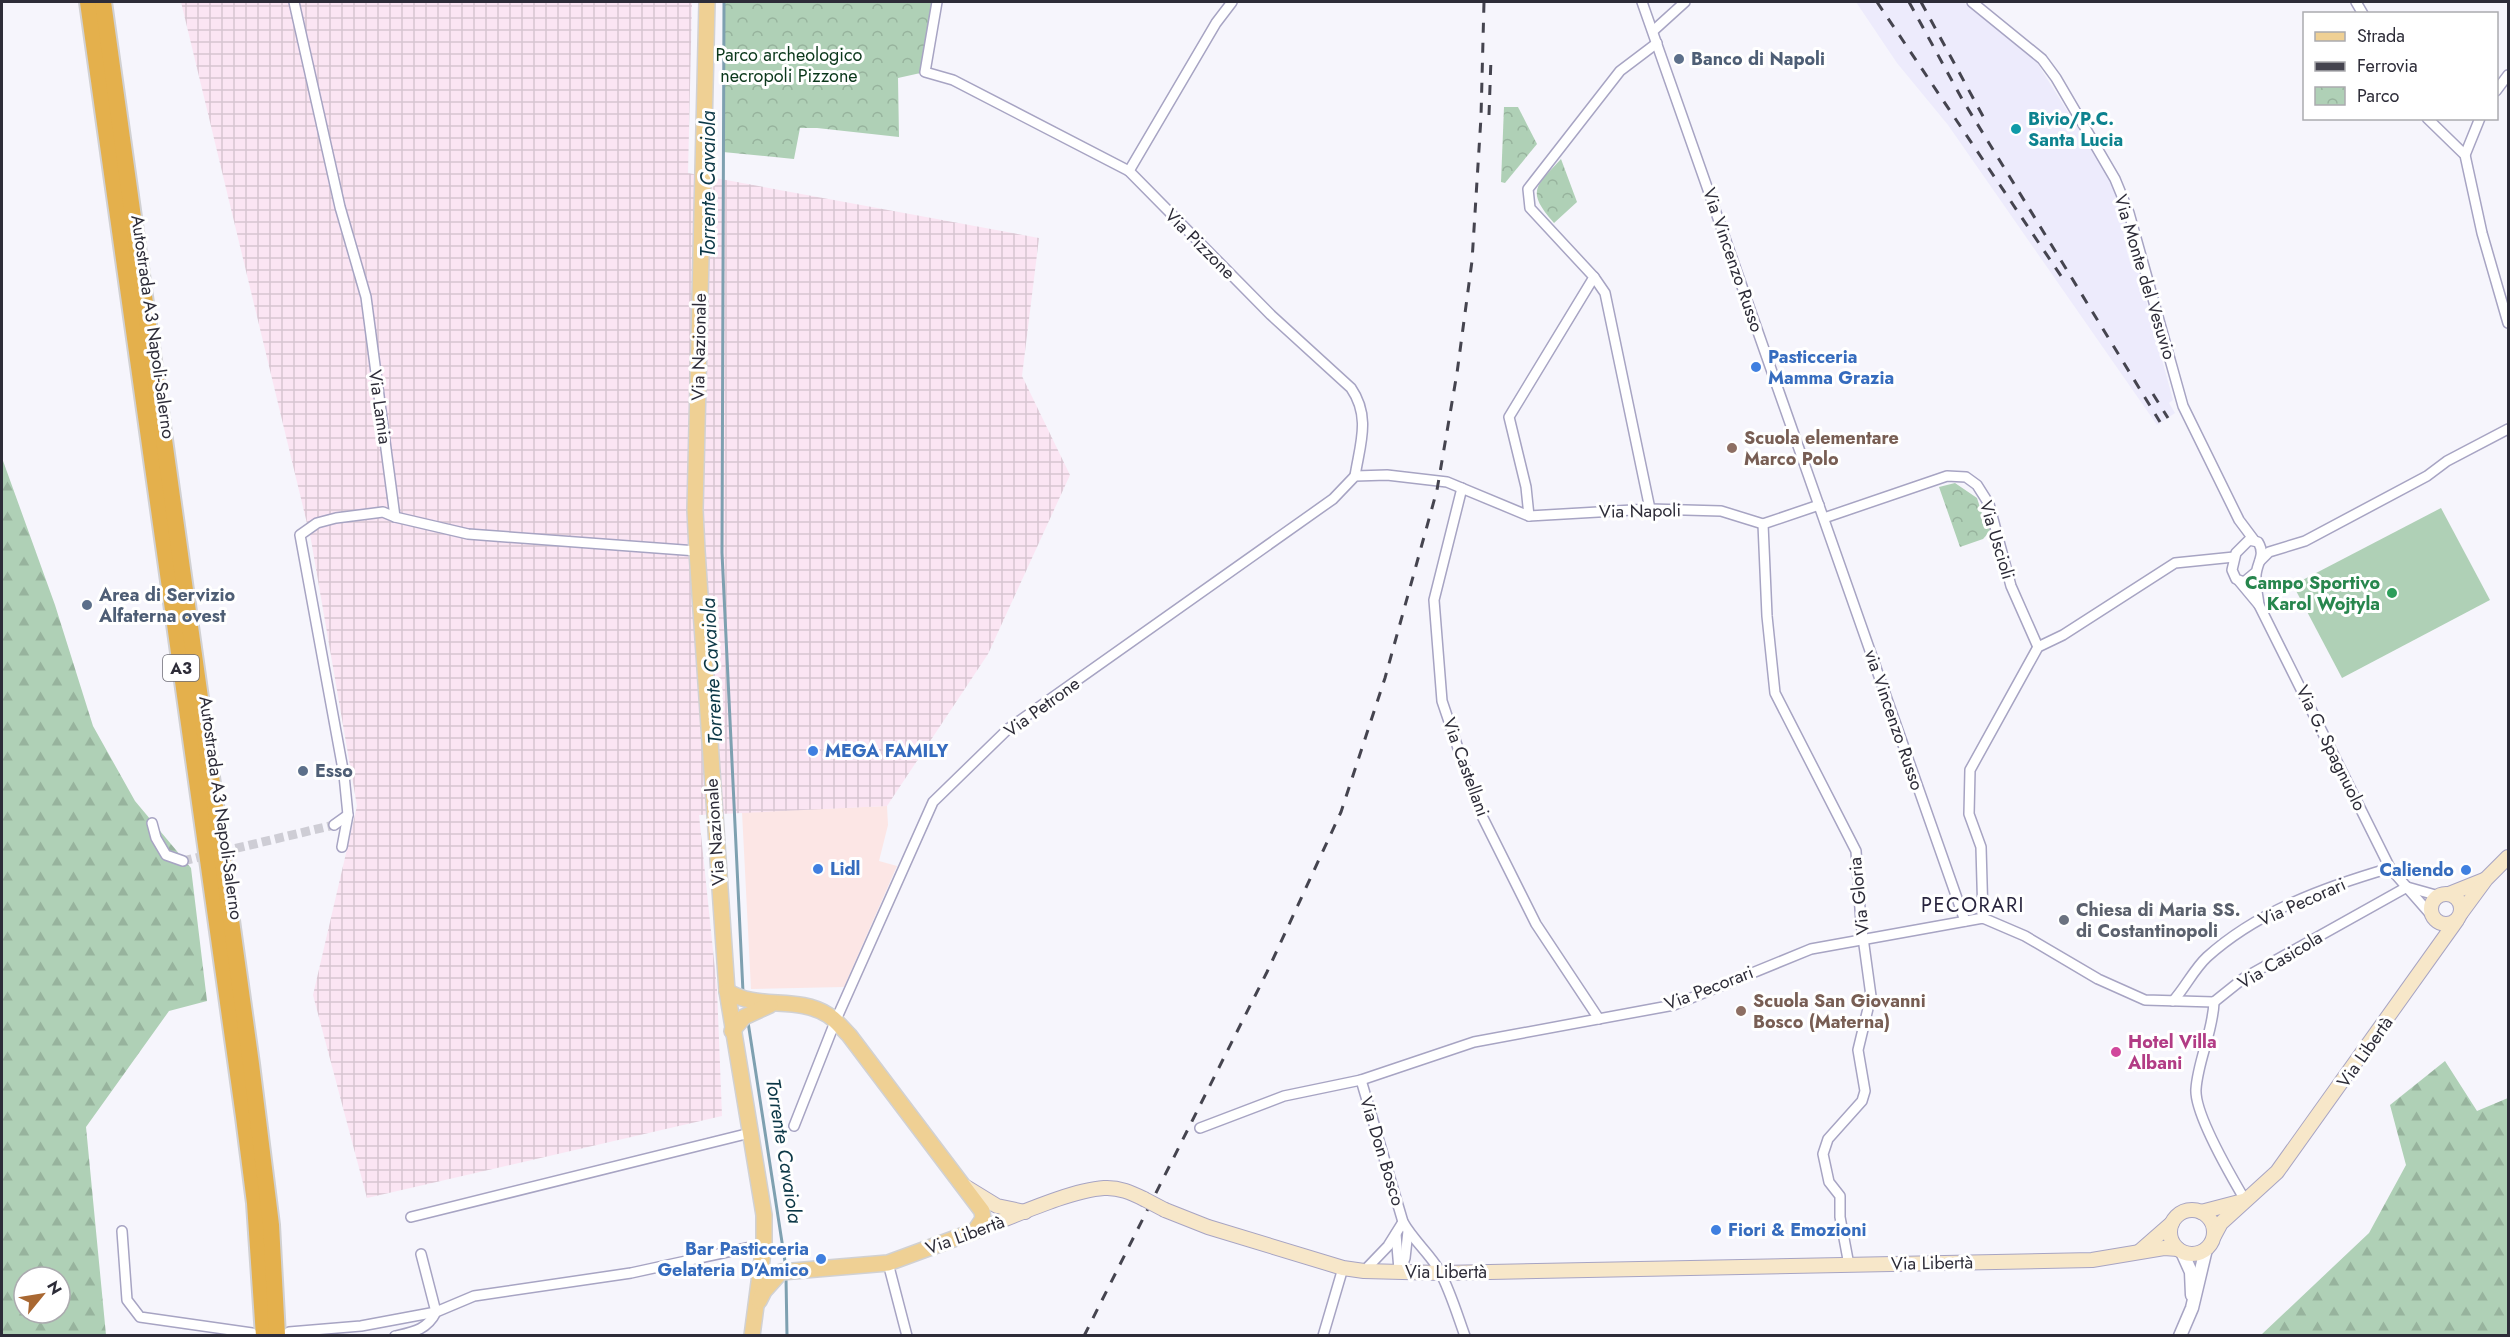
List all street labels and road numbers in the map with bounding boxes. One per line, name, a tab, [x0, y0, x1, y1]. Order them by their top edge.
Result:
street label: Via Vincenzo Russo	[1696, 184, 1770, 336]
street label: Via Monte del Vesuvio	[2108, 191, 2183, 363]
street label: Via Pizzone	[1159, 203, 1241, 285]
street label: Autostrada A3 Napoli-Salerno	[124, 213, 182, 441]
street label: Via Nazionale	[685, 293, 713, 401]
street label: Via Lamia	[362, 368, 398, 446]
street label: Via Napoli	[1599, 497, 1681, 525]
street label: Via Uscioli	[1973, 497, 2021, 583]
street label: via Vincenzo Russo	[1858, 646, 1930, 794]
road number: A3	[163, 655, 199, 681]
street label: Via Petrone	[999, 671, 1085, 743]
street label: Via G. Spagnuolo	[2289, 681, 2373, 815]
street label: Autostrada A3 Napoli-Salerno	[192, 694, 250, 922]
street label: Via Castellani	[1436, 714, 1496, 820]
street label: Via Nazionale	[698, 777, 732, 887]
street label: Via Gloria	[1842, 856, 1876, 936]
street label: Via Pecorari	[2254, 871, 2350, 933]
street label: Via Casicola	[2233, 924, 2327, 996]
street label: Via Pecorari	[1661, 959, 1757, 1017]
street label: Via Libertà	[2331, 1011, 2399, 1093]
street label: Via Don Bosco	[1353, 1093, 1411, 1209]
street label: Via Libertà	[922, 1209, 1008, 1261]
street label: Via Libertà	[1891, 1249, 1973, 1277]
street label: Via Libertà	[1405, 1259, 1487, 1285]

